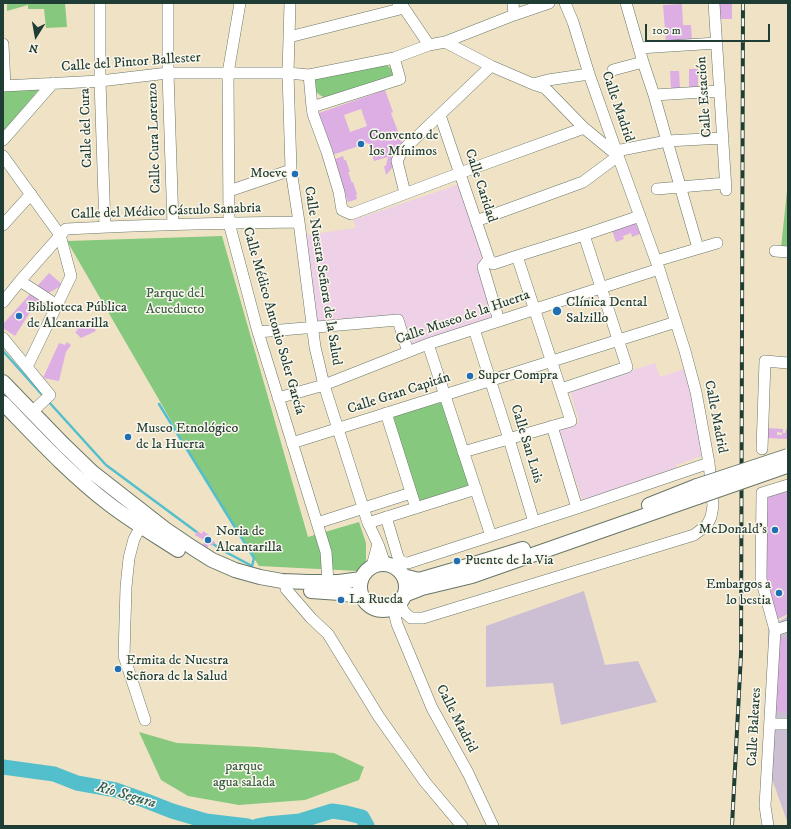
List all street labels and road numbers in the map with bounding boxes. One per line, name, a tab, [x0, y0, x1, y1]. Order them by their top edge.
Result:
street label: Calle del Pintor Ballester	[61, 50, 201, 76]
street label: Calle Estación	[694, 56, 716, 138]
street label: Calle Madrid	[597, 69, 637, 145]
street label: Calle Cura Lorenzo	[145, 82, 165, 194]
street label: Calle del Cura	[77, 88, 97, 168]
street label: Calle Caridad	[460, 147, 500, 225]
street label: Calle Nuestra Señora de la Salud	[300, 185, 344, 367]
street label: Calle del Médico Cástulo Sanabria	[71, 200, 261, 224]
street label: Calle Médico Antonio Soler García	[238, 225, 308, 417]
street label: Calle Museo de la Huerta	[394, 287, 532, 349]
street label: Calle Gran Capitán	[345, 369, 453, 419]
street label: Calle Madrid	[700, 379, 730, 455]
street label: Calle San Luis	[506, 403, 546, 485]
street label: Calle Madrid	[432, 682, 480, 756]
street label: Calle Baleares	[745, 687, 765, 767]

